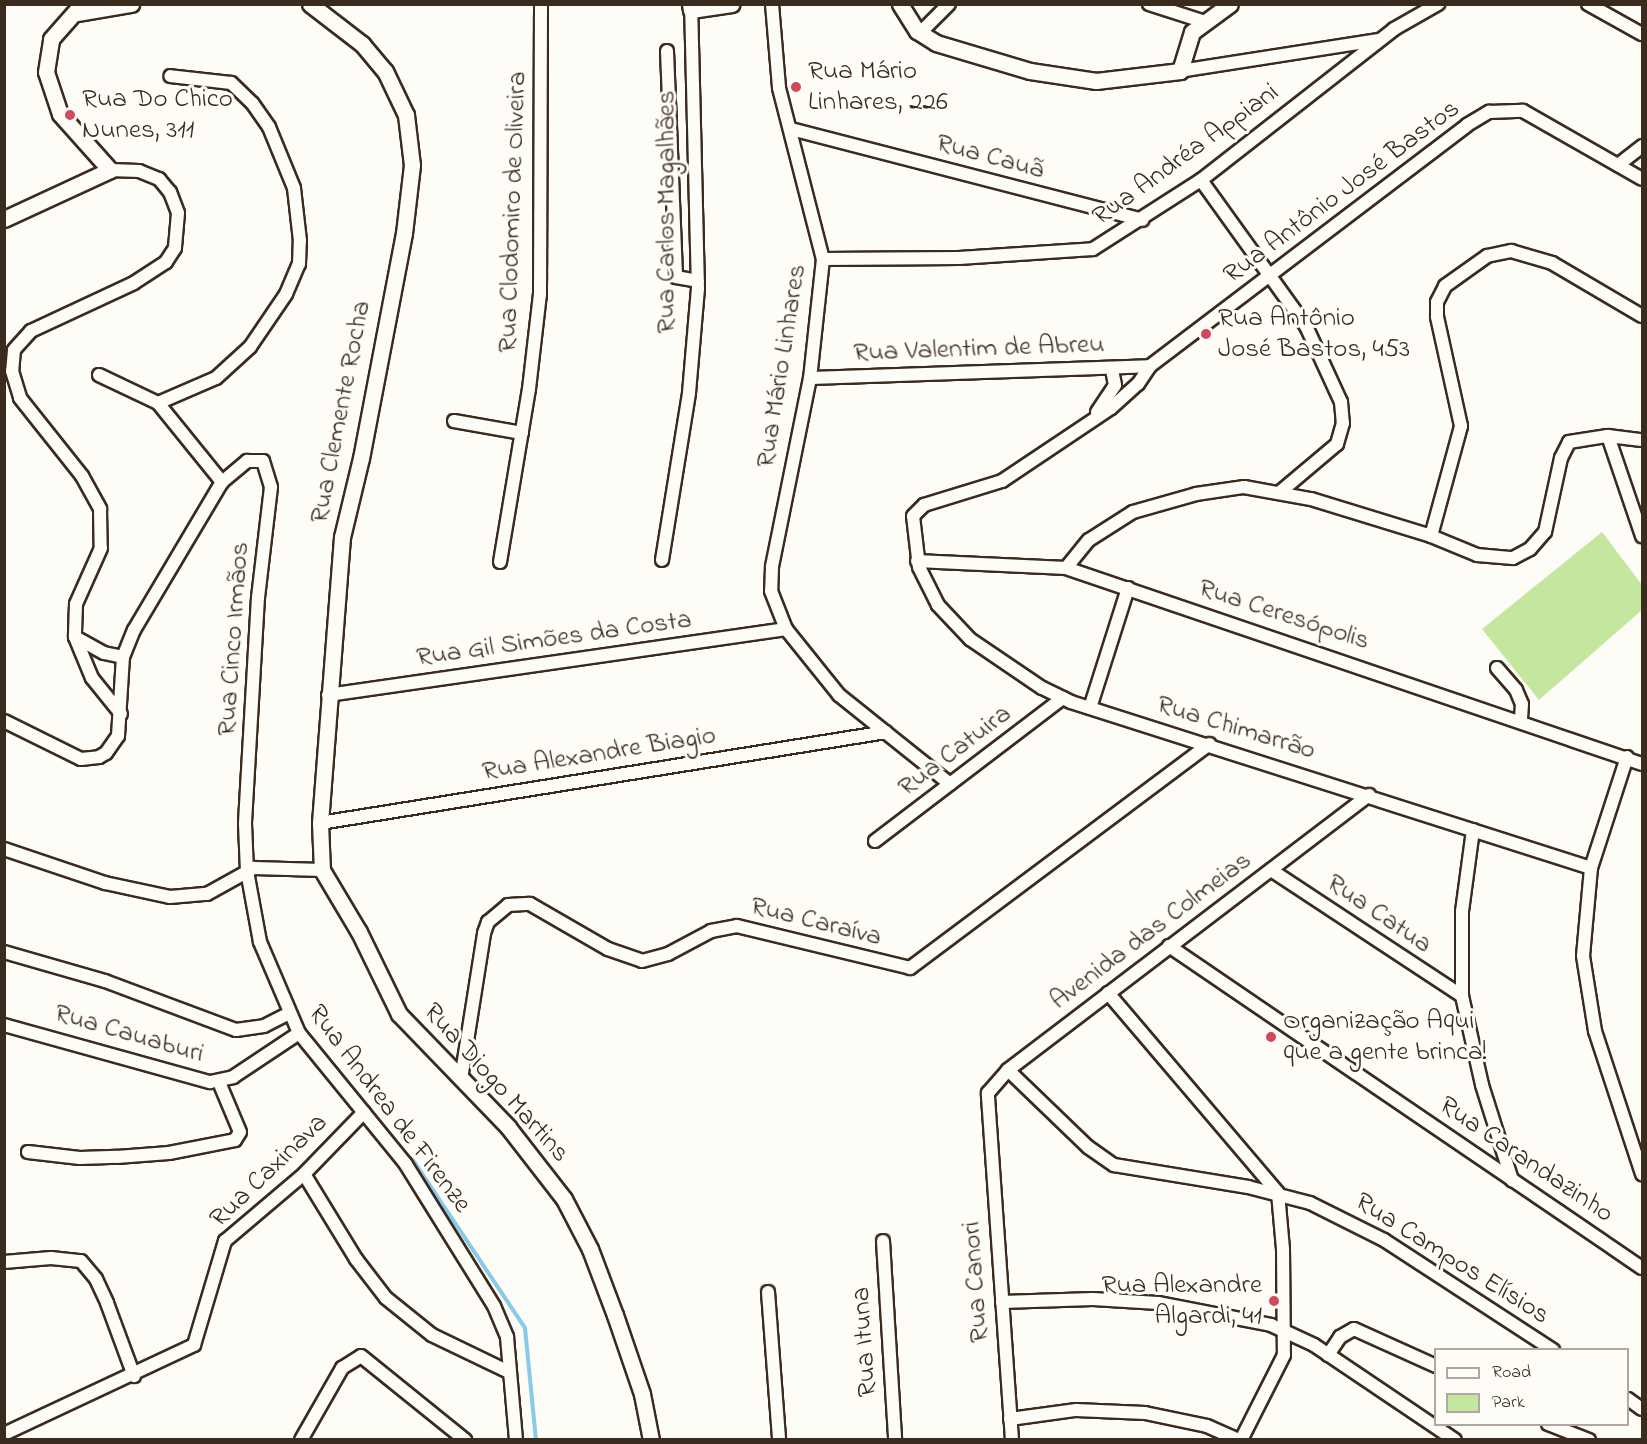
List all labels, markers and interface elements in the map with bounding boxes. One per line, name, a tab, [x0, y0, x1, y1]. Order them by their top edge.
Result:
place label: Rua Mário Linhares, 226	[808, 55, 948, 118]
street label: Rua Clodomiro de Oliveira	[492, 71, 534, 353]
street label: Rua Andréa Appiani	[1087, 77, 1285, 233]
marker: Rua Mário Linhares, 226	[789, 80, 803, 94]
place label: Rua Do Chico Nunes, 311	[82, 83, 233, 146]
street label: Rua Carlos Magalhães	[651, 90, 683, 334]
street label: Rua Antônio José Bastos	[1218, 93, 1466, 291]
marker: Rua Do Chico Nunes, 311	[63, 108, 77, 122]
street label: Rua Cauã	[933, 127, 1047, 187]
street label: Rua Mário Linhares	[750, 262, 814, 470]
street label: Rua Clemente Rocha	[304, 298, 378, 526]
place label: Rua Antônio José Bastos, 453	[1218, 302, 1410, 365]
marker: Rua Antônio José Bastos, 453	[1199, 327, 1213, 341]
street label: Rua Valentim de Abreu	[853, 328, 1105, 370]
street label: Rua Cinco Irmãos	[211, 541, 257, 737]
street label: Rua Ceresópolis	[1194, 572, 1374, 658]
street label: Rua Gil Simões da Costa	[414, 604, 694, 674]
street label: Rua Chimarrão	[1153, 689, 1319, 767]
street label: Rua Catuira	[892, 698, 1018, 804]
street label: Rua Alexandre Biagio	[480, 720, 718, 788]
street label: Avenida das Colmeias	[1044, 845, 1258, 1017]
street label: Rua Catua	[1320, 867, 1438, 961]
street label: Rua Caraíva	[747, 890, 885, 954]
street label: Rua Cauaburi	[51, 997, 207, 1071]
street label: Rua Diogo Martins	[416, 997, 576, 1169]
street label: Rua Andrea de Firenze	[300, 999, 478, 1219]
place label: Organização Aqui que a gente brinca!	[1283, 1005, 1487, 1068]
marker: Organização Aqui que a gente brinca!	[1264, 1030, 1278, 1044]
street label: Rua Carandazinho	[1433, 1090, 1619, 1230]
street label: Rua Caxinava	[203, 1107, 335, 1235]
street label: Rua Campos Elísios	[1349, 1186, 1555, 1332]
street label: Rua Canori	[956, 1220, 996, 1344]
place label: Rua Alexandre Algardi, 41	[1101, 1269, 1262, 1332]
street label: Rua Ituna	[845, 1286, 885, 1398]
marker: Rua Alexandre Algardi, 41	[1267, 1294, 1281, 1308]
legend	[1434, 1348, 1629, 1426]
text: Road	[1492, 1360, 1531, 1386]
text: Park	[1492, 1390, 1525, 1416]

